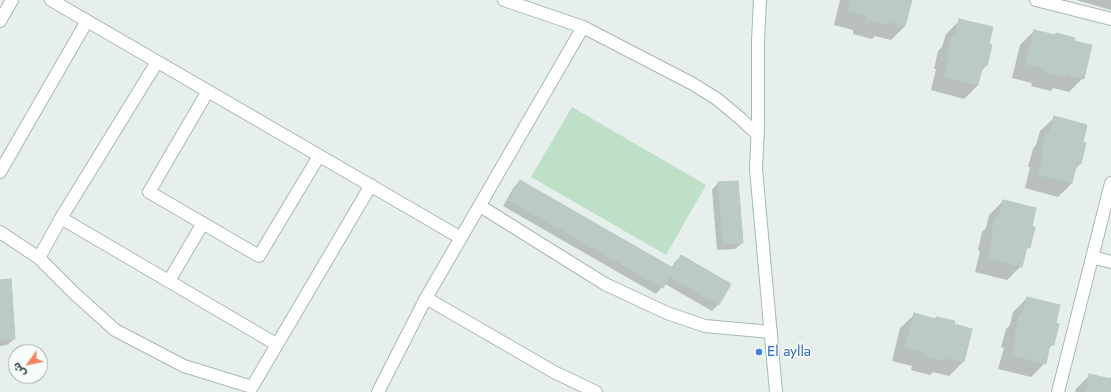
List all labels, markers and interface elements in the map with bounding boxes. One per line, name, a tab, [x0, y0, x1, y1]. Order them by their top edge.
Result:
place label: El aylla	[767, 343, 811, 361]
north arrow	[8, 344, 48, 384]
marker: El aylla	[754, 347, 764, 357]
text: ش	[8, 359, 30, 381]

